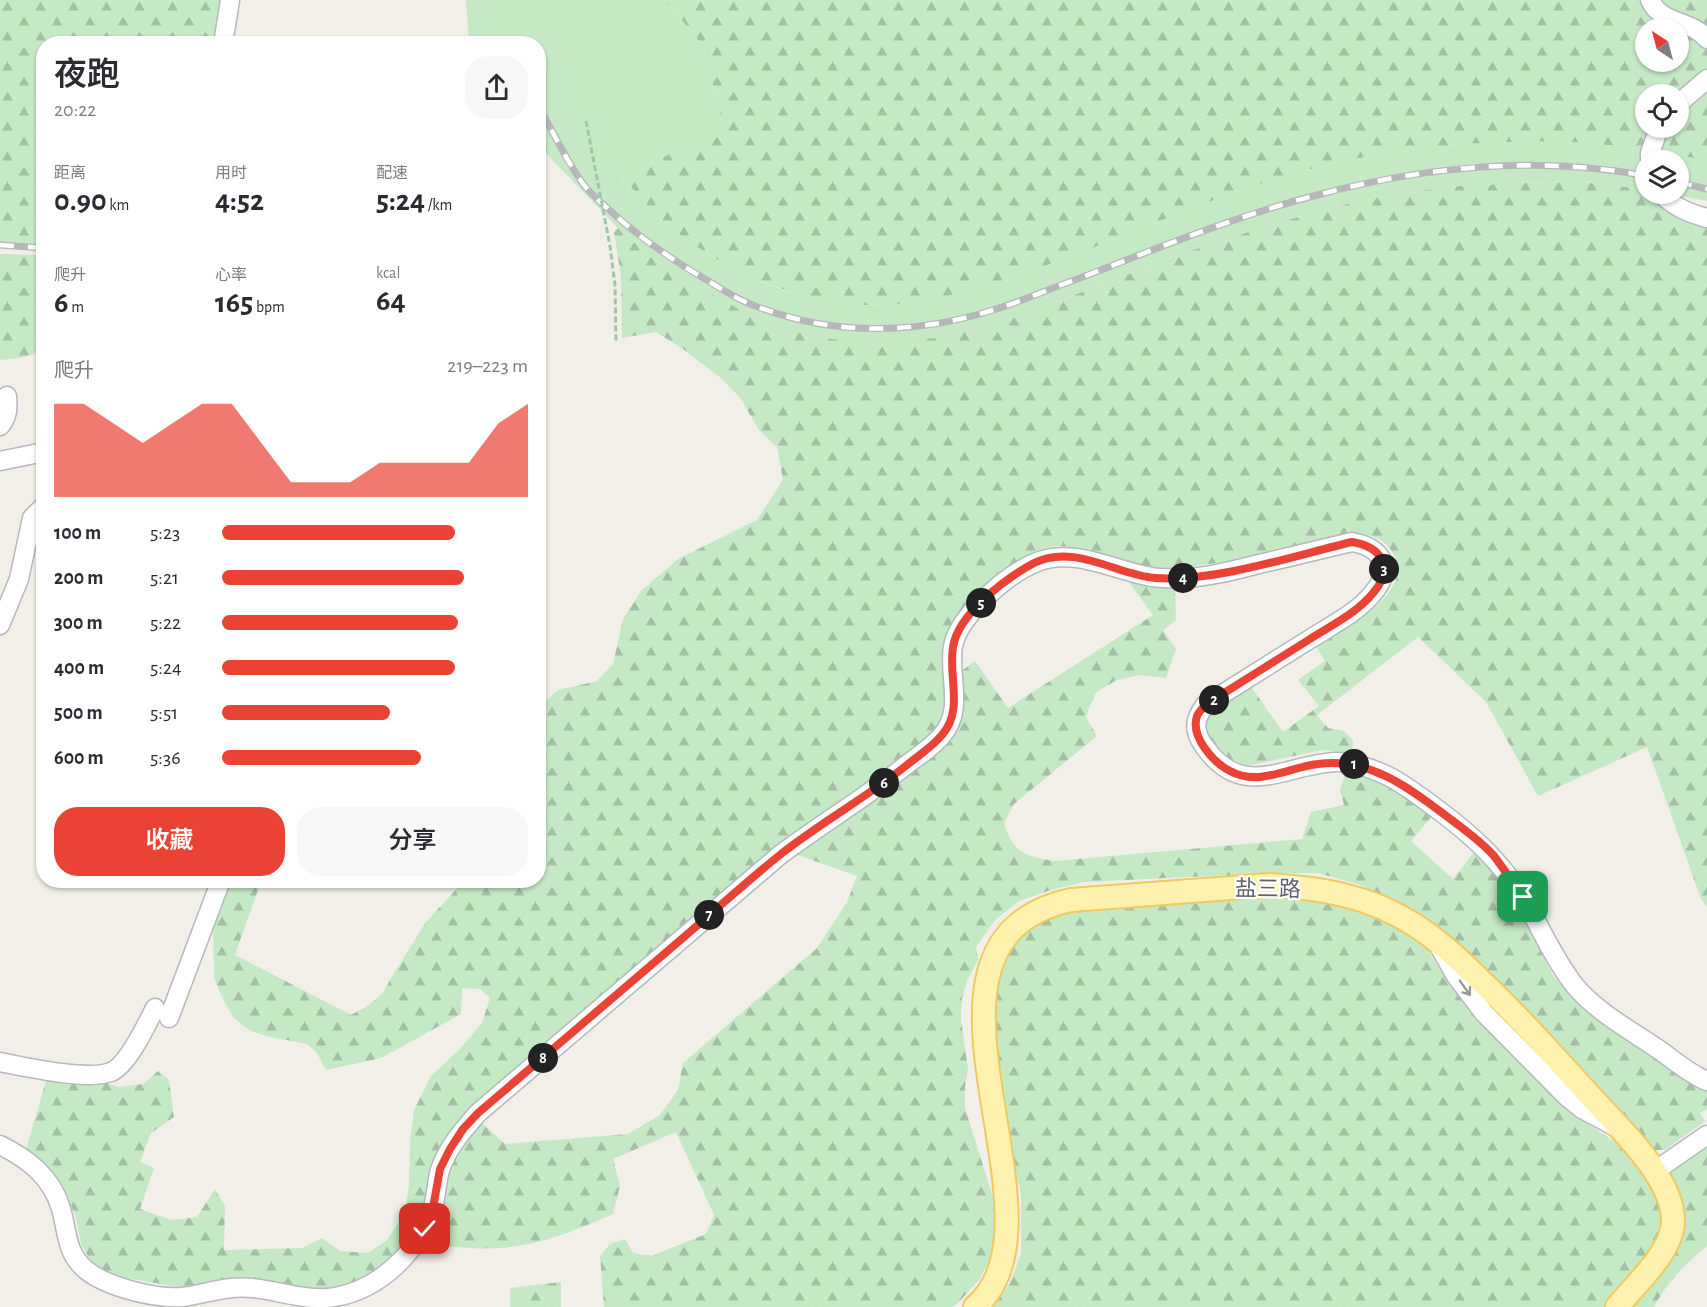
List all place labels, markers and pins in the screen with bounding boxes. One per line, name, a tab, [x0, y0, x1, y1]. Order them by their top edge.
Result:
pin: 3	[1369, 554, 1399, 584]
pin: 4	[1168, 563, 1198, 593]
pin: 5	[966, 588, 996, 618]
pin: 2	[1199, 685, 1229, 715]
pin: 1	[1339, 749, 1369, 779]
pin: 6	[869, 768, 899, 798]
pin	[1497, 871, 1548, 922]
pin: 7	[694, 900, 724, 930]
pin: 8	[528, 1043, 558, 1073]
pin	[399, 1203, 450, 1254]

